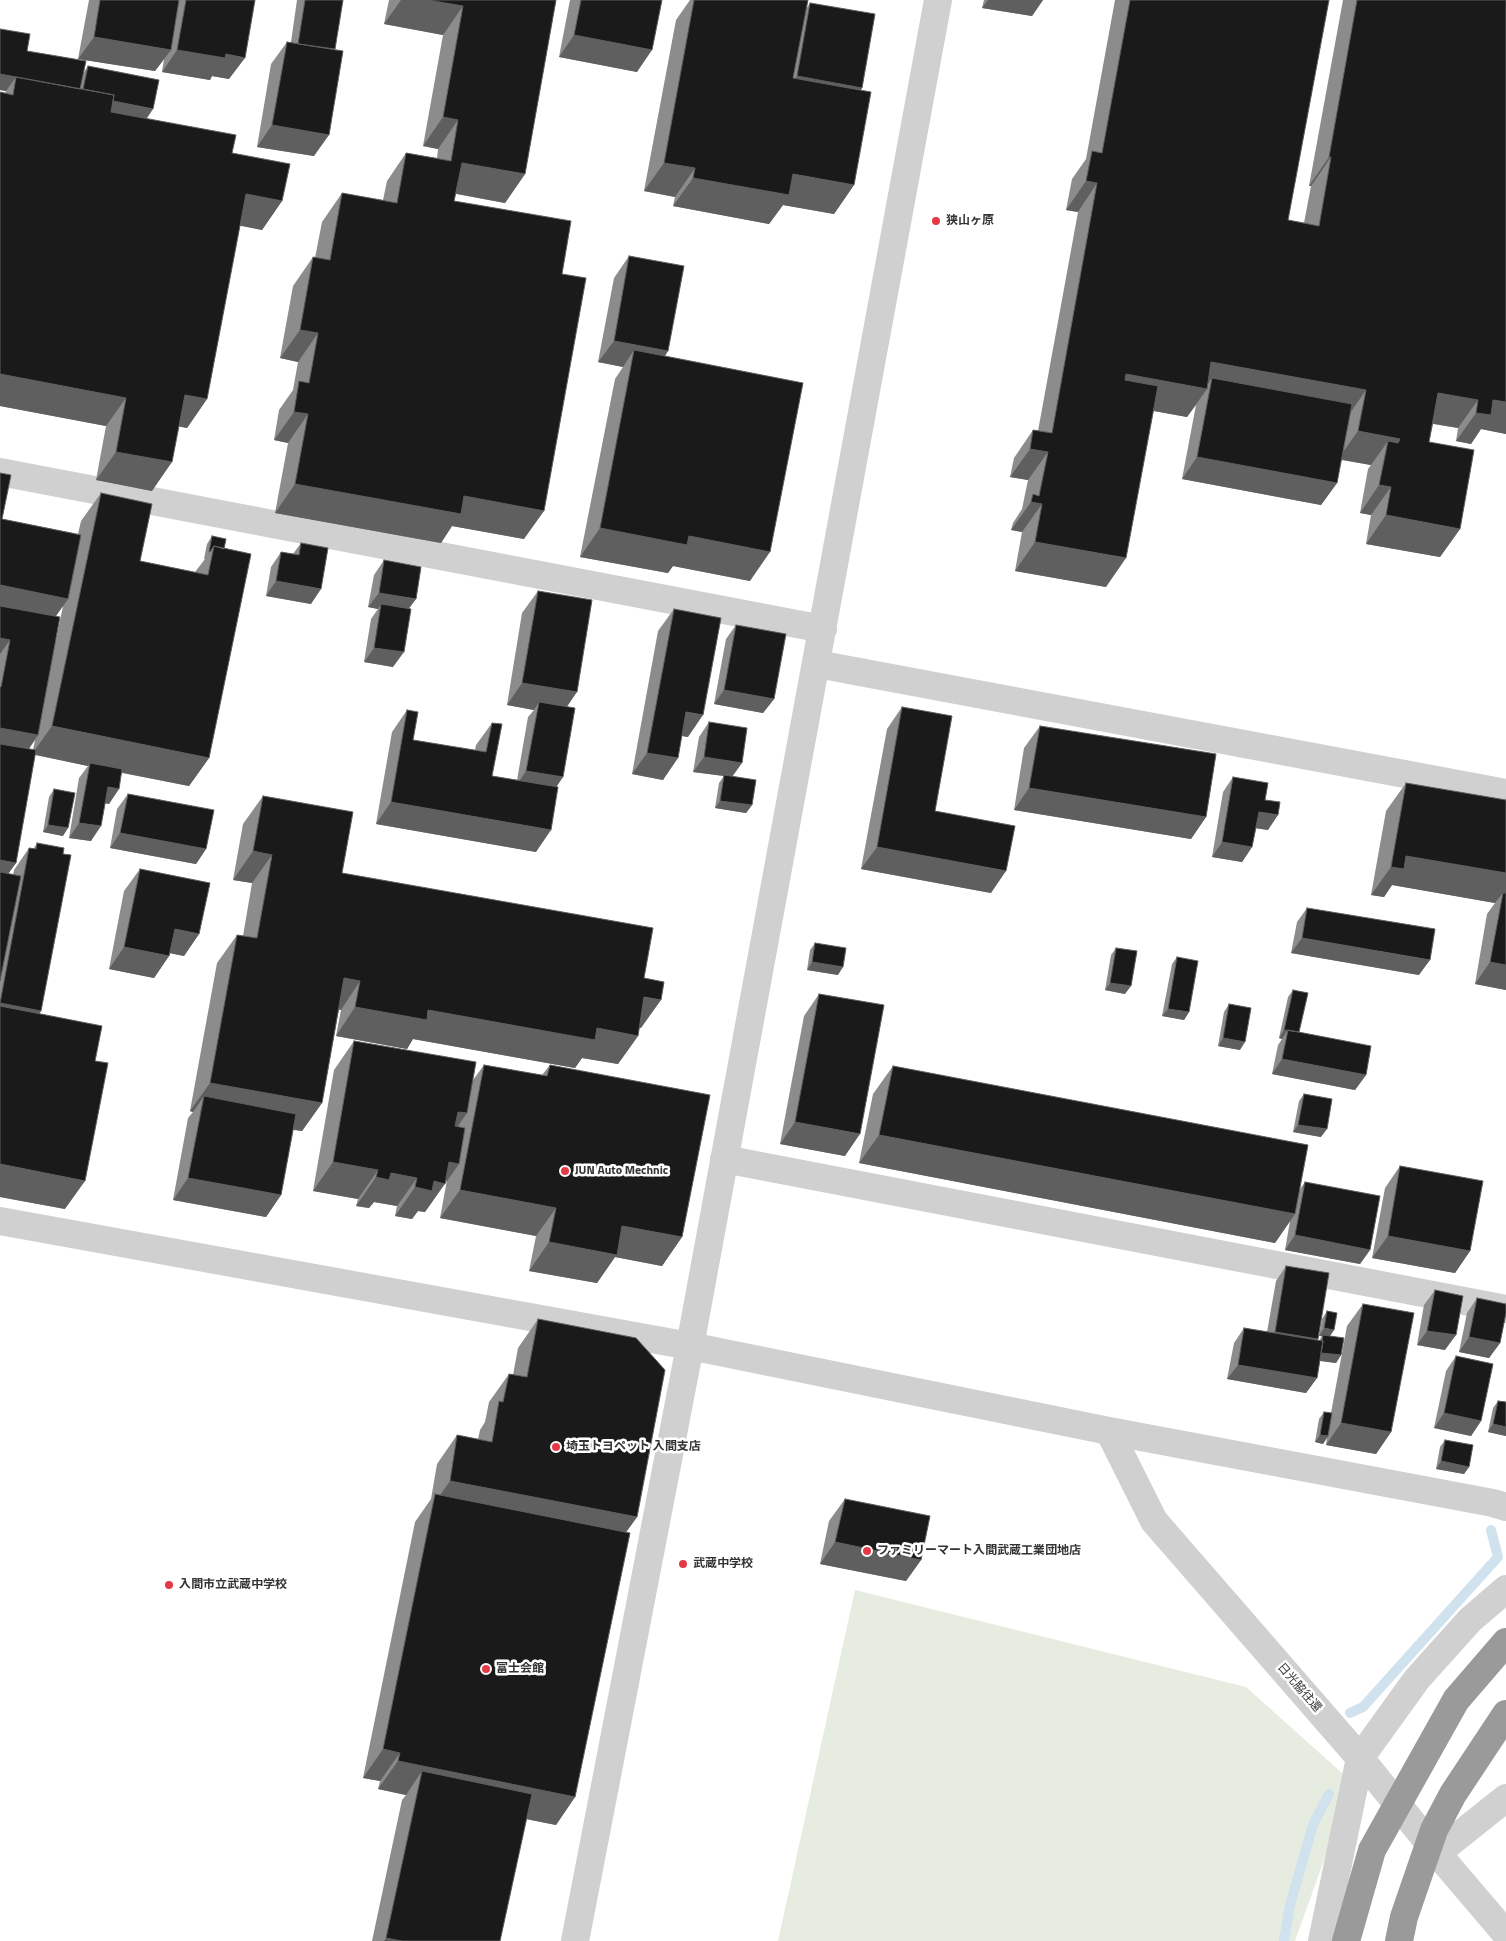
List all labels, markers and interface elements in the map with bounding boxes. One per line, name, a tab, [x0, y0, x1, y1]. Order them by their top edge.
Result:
place label: 狭山ヶ原	[946, 214, 994, 228]
marker: 狭山ヶ原	[930, 215, 942, 227]
place label: JUN Auto Mechnic	[575, 1164, 668, 1178]
marker: JUN Auto Mechnic	[559, 1165, 571, 1177]
place label: 埼玉トヨペット 入間支店	[566, 1440, 701, 1454]
marker: 埼玉トヨペット 入間支店	[550, 1441, 562, 1453]
place label: ファミリーマート入間武蔵工業団地店	[877, 1544, 1081, 1558]
marker: ファミリーマート入間武蔵工業団地店	[861, 1545, 873, 1557]
place label: 武蔵中学校	[693, 1557, 753, 1571]
marker: 武蔵中学校	[677, 1558, 689, 1570]
place label: 入間市立武蔵中学校	[179, 1578, 287, 1592]
marker: 入間市立武蔵中学校	[163, 1579, 175, 1591]
street label: 日光脇往還	[1274, 1661, 1324, 1715]
place label: 富士会館	[496, 1662, 544, 1676]
marker: 富士会館	[480, 1663, 492, 1675]

